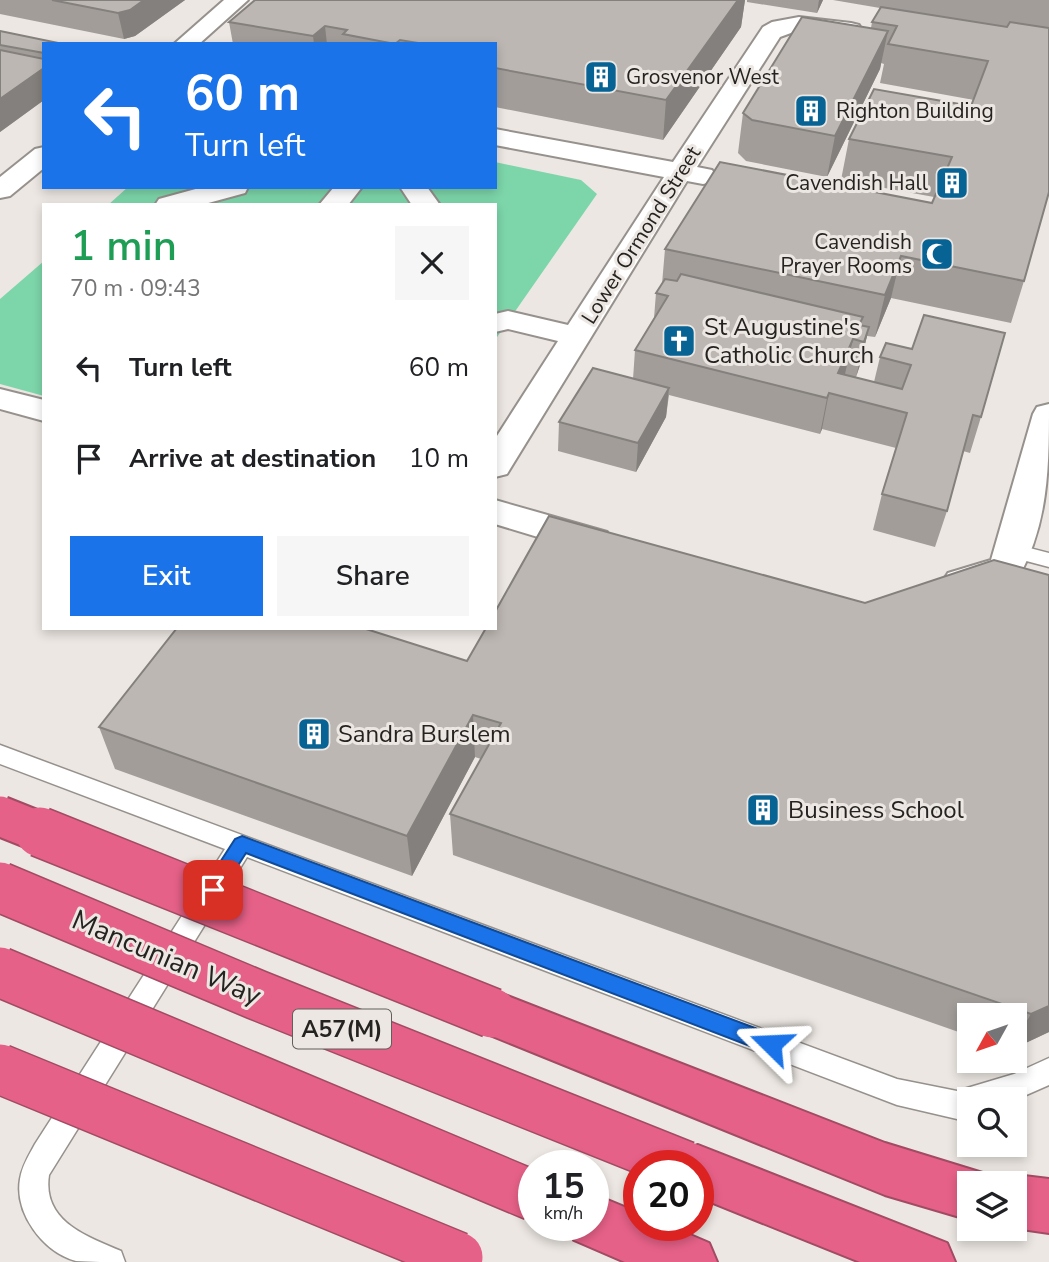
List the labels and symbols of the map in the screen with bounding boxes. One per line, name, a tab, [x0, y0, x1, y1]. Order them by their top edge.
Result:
building icon: Grosvenor West	[582, 58, 620, 96]
place label: Grosvenor West	[626, 63, 780, 91]
building icon: Righton Building	[792, 92, 830, 130]
place label: Righton Building	[836, 97, 994, 125]
street label: Lower Ormond Street	[575, 140, 707, 329]
building icon: Cavendish Hall	[933, 164, 971, 202]
place label: Cavendish Hall	[785, 169, 929, 197]
place label: Cavendish Prayer Rooms	[781, 228, 912, 280]
mosque icon: Cavendish Prayer Rooms	[918, 235, 956, 273]
place label: St Augustine's Catholic Church	[704, 311, 874, 371]
church icon: St Augustine's Catholic Church	[660, 322, 698, 360]
building icon: Sandra Burslem	[295, 715, 333, 753]
place label: Sandra Burslem	[338, 718, 510, 750]
building icon: Business School	[744, 791, 782, 829]
place label: Business School	[788, 794, 964, 826]
pin	[183, 860, 243, 920]
street label: Mancunian Way	[66, 901, 268, 1015]
north arrow	[957, 1003, 1027, 1073]
position arrow	[734, 1007, 808, 1081]
road number: A57(M)	[293, 1010, 391, 1048]
speed limit sign: 20	[623, 1150, 714, 1241]

